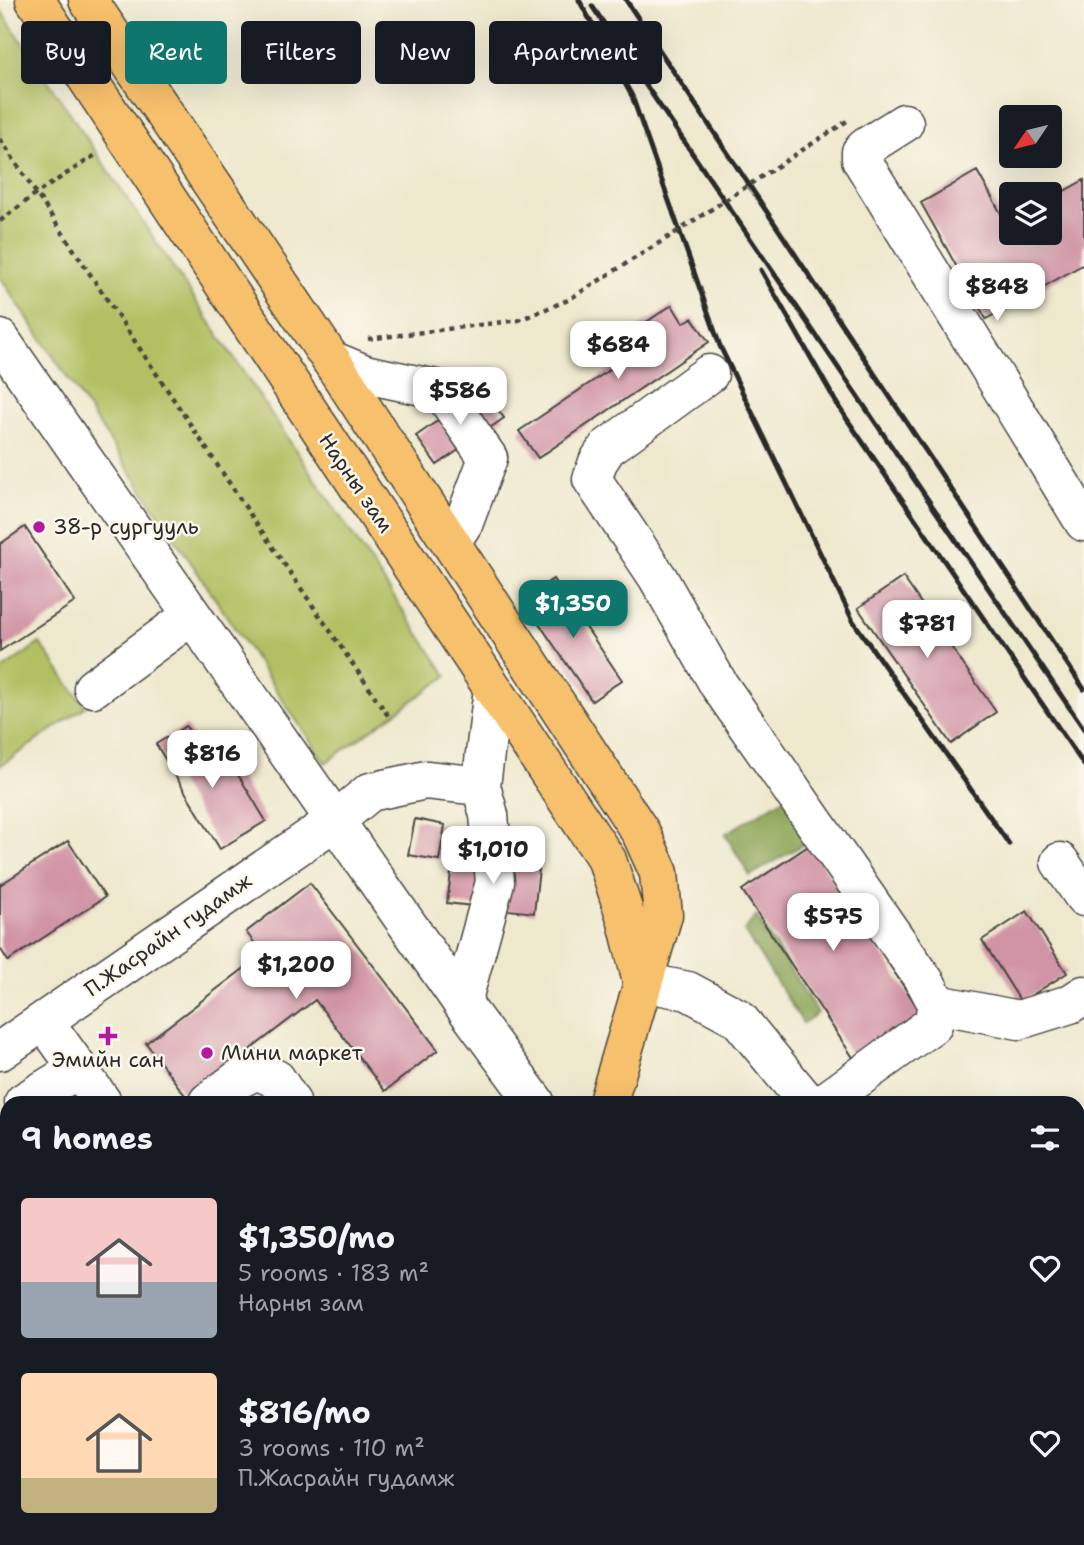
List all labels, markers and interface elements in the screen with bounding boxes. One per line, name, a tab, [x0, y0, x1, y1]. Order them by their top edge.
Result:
chip: Buy	[21, 21, 111, 84]
chip: Rent	[125, 21, 227, 84]
chip: Filters	[241, 21, 361, 84]
chip: New	[375, 21, 475, 84]
chip: Apartment	[489, 21, 662, 84]
north arrow	[999, 105, 1062, 168]
map controls	[999, 105, 1062, 245]
button: layers	[999, 182, 1062, 245]
pin: $848	[956, 264, 1038, 323]
text: $848	[965, 271, 1029, 301]
pin: $684	[577, 322, 659, 381]
text: $684	[586, 329, 650, 359]
pin: $586	[419, 368, 501, 427]
text: $586	[429, 375, 491, 405]
street label: Нарны зам	[312, 428, 400, 538]
place label: 38-р сургууль	[53, 513, 199, 541]
marker: 38-р сургууль	[31, 519, 47, 535]
pin: $1,350	[516, 580, 630, 640]
text: $1,350	[535, 588, 611, 618]
pin: $781	[886, 600, 968, 660]
text: $781	[898, 608, 956, 638]
pin: $816	[171, 730, 253, 790]
text: $816	[183, 738, 241, 768]
pin: $1,010	[436, 826, 550, 886]
text: $1,010	[457, 834, 529, 864]
street label: П.Жасрайн гудамж	[79, 867, 257, 1003]
pin: $575	[792, 894, 874, 953]
text: $575	[803, 901, 863, 931]
pin: $1,200	[239, 942, 353, 1001]
text: $1,200	[257, 949, 335, 979]
marker: Эмийн сан	[100, 1028, 116, 1044]
place label: Мини маркет	[221, 1039, 363, 1067]
marker: Мини маркет	[199, 1045, 215, 1061]
place label: Эмийн сан	[52, 1046, 164, 1074]
text: 9 homes	[21, 1118, 153, 1159]
icon: filters	[1026, 1119, 1064, 1157]
text: $1,350/mo	[238, 1217, 395, 1258]
icon: home	[77, 1226, 161, 1310]
icon: heart	[1026, 1249, 1064, 1287]
text: 5 rooms · 183 m²	[238, 1258, 429, 1288]
text: Нарны зам	[238, 1288, 364, 1318]
text: $816/mo	[238, 1392, 371, 1433]
icon: home	[77, 1401, 161, 1485]
icon: heart	[1026, 1424, 1064, 1462]
text: 3 rooms · 110 m²	[238, 1433, 425, 1463]
text: П.Жасрайн гудамж	[238, 1463, 454, 1493]

